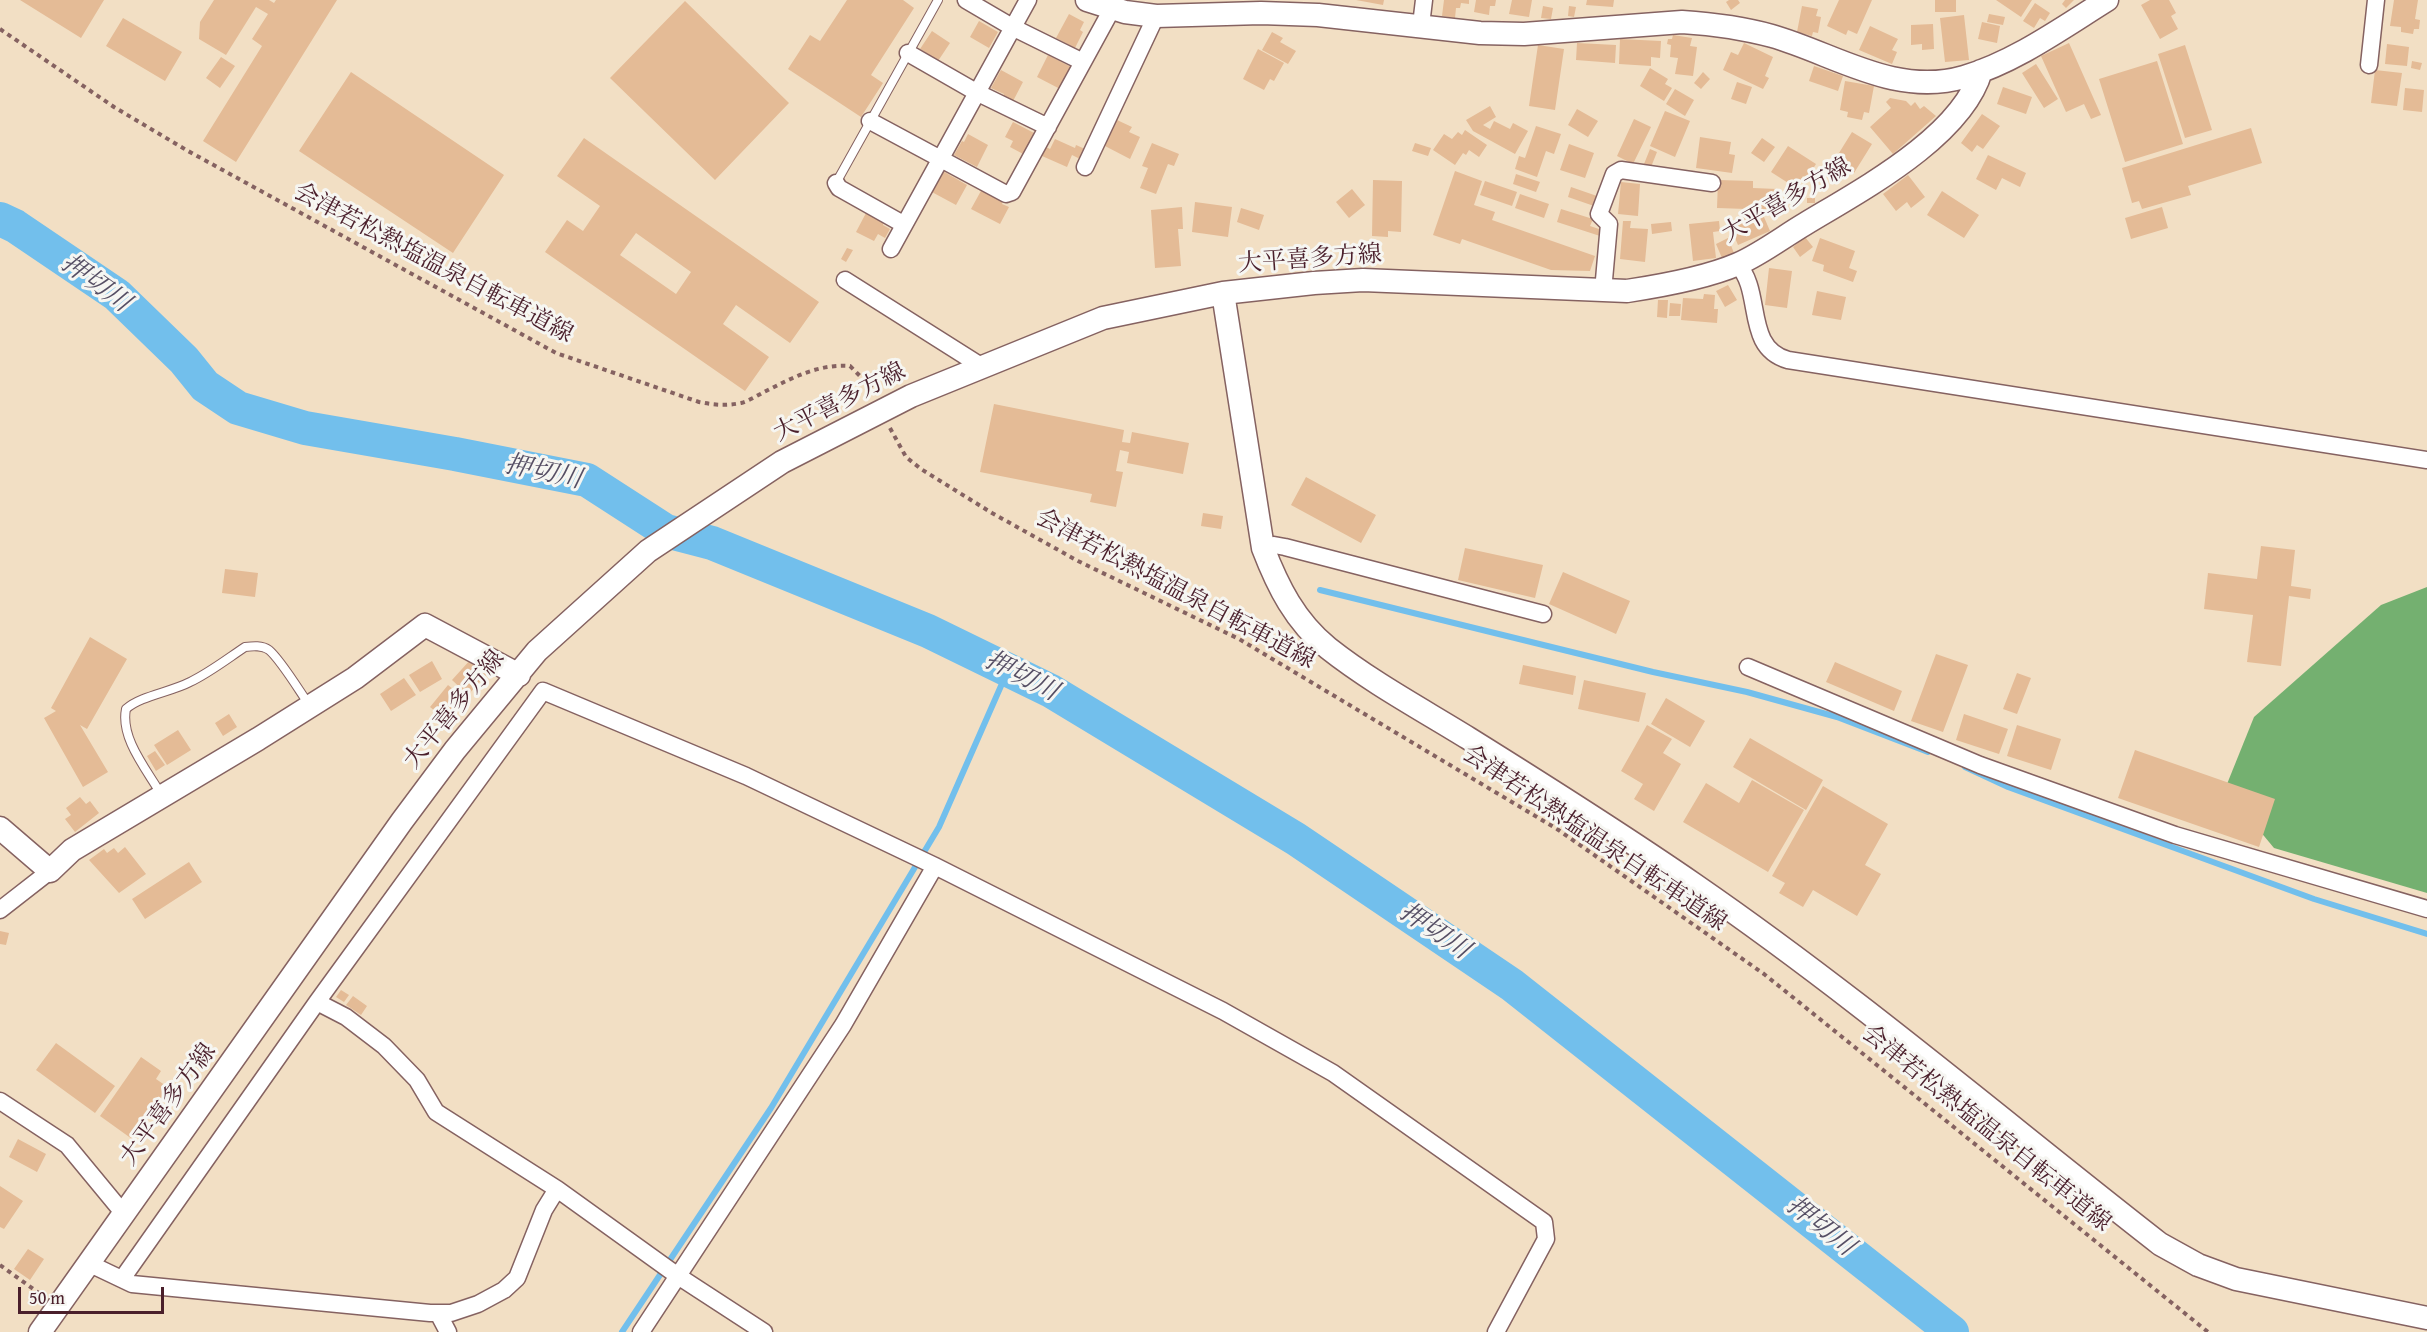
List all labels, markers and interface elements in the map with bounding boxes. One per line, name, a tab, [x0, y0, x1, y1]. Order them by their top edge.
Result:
street label: 大平喜多方線	[1717, 153, 1857, 249]
street label: 会津若松熱塩温泉自転車道線	[288, 178, 578, 350]
street label: 大平喜多方線	[1237, 241, 1383, 279]
water label: 押切川	[54, 248, 136, 320]
street label: 大平喜多方線	[769, 357, 911, 449]
water label: 押切川	[502, 450, 584, 496]
street label: 会津若松熱塩温泉自転車道線	[1030, 504, 1320, 676]
street label: 大平喜多方線	[398, 645, 512, 775]
water label: 押切川	[979, 645, 1063, 709]
street label: 会津若松熱塩温泉自転車道線	[1457, 740, 1731, 938]
water label: 押切川	[1393, 897, 1475, 967]
street label: 会津若松熱塩温泉自転車道線	[1856, 1020, 2116, 1238]
street label: 大平喜多方線	[115, 1038, 223, 1172]
water label: 押切川	[1780, 1191, 1860, 1263]
scale bar	[21, 1275, 166, 1313]
text: 50 m	[29, 1284, 65, 1311]

